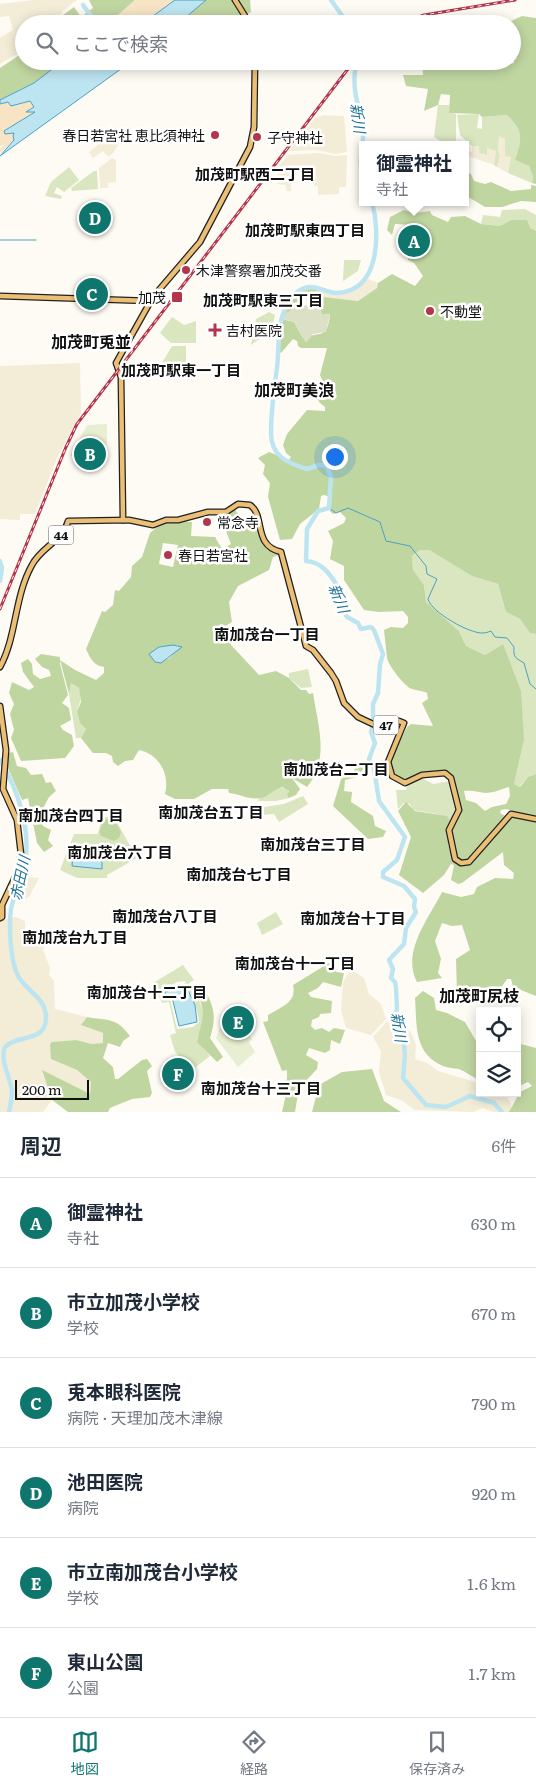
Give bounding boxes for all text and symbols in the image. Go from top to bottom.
search box [15,15,521,70]
icon: search [33,29,61,57]
text: ここで検索 [73,29,168,57]
water label: 新川 [346,102,373,136]
place label: 春日若宮社 恵比須神社 [62,125,205,145]
place label: 子守神社 [267,127,323,147]
marker: 春日若宮社 恵比須神社 [209,129,221,141]
marker: 子守神社 [251,131,263,143]
popup [359,141,469,206]
text: 御霊神社 [376,148,452,176]
district label: 加茂町駅西二丁目 [195,162,315,185]
text: 寺社 [376,176,408,200]
pin: D [79,199,111,237]
district label: 加茂町駅東四丁目 [245,218,365,241]
pin: A [398,222,430,260]
place label: 木津警察署加茂交番 [196,260,322,280]
marker: 木津警察署加茂交番 [180,264,192,276]
pin: C [76,275,108,313]
place label: 加茂 [138,287,166,307]
district label: 加茂町駅東三丁目 [203,288,323,311]
marker: 加茂 [170,290,184,304]
place label: 不動堂 [440,301,482,321]
marker: 不動堂 [424,305,436,317]
place label: 吉村医院 [226,320,282,340]
marker: 吉村医院 [208,323,222,337]
district label: 加茂町兎並 [51,329,131,353]
district label: 加茂町駅東一丁目 [121,358,241,381]
district label: 加茂町美浪 [254,377,335,401]
pin: B [74,435,106,473]
your location [322,444,348,470]
place label: 常念寺 [217,512,259,532]
marker: 常念寺 [201,516,213,528]
road number: 44 [48,526,74,544]
place label: 春日若宮社 [178,545,248,565]
marker: 春日若宮社 [162,549,174,561]
water label: 新川 [324,580,357,618]
district label: 南加茂台一丁目 [214,622,320,645]
road number: 47 [374,716,398,734]
district label: 南加茂台二丁目 [283,757,389,780]
district label: 南加茂台五丁目 [158,800,264,823]
district label: 南加茂台四丁目 [18,803,124,826]
district label: 南加茂台三丁目 [260,832,366,855]
district label: 南加茂台六丁目 [67,840,173,863]
water label: 赤田川 [3,852,35,902]
district label: 南加茂台七丁目 [186,862,292,885]
district label: 南加茂台八丁目 [112,904,218,927]
district label: 南加茂台十丁目 [300,906,406,929]
district label: 南加茂台九丁目 [22,925,128,948]
district label: 南加茂台十一丁目 [235,951,355,974]
district label: 南加茂台十二丁目 [87,980,207,1003]
district label: 加茂町尻枝 [439,983,519,1007]
pin: E [222,1003,254,1041]
map controls [476,1007,521,1097]
button: locate [476,1007,521,1052]
water label: 新川 [386,1010,414,1046]
button: layers [476,1052,521,1097]
pin: F [162,1055,194,1093]
district label: 南加茂台十三丁目 [201,1076,321,1099]
scale bar [15,1077,89,1100]
text: 200 m [22,1079,62,1099]
text: 周辺 [20,1129,62,1160]
text: 6件 [491,1133,516,1157]
text: 御霊神社 [67,1197,143,1225]
text: A [30,1211,42,1235]
text: 630 m [471,1211,516,1235]
text: 寺社 [67,1225,99,1249]
text: 市立加茂小学校 [67,1287,200,1315]
text: B [30,1301,42,1325]
text: 670 m [471,1301,516,1325]
text: 学校 [67,1315,99,1339]
text: 兎本眼科医院 [67,1377,181,1405]
text: C [30,1391,42,1415]
text: 790 m [472,1391,516,1415]
text: 病院 · 天理加茂木津線 [67,1405,223,1429]
text: 池田医院 [67,1467,143,1495]
text: D [30,1481,42,1505]
text: 920 m [472,1481,516,1505]
text: 病院 [67,1495,99,1519]
text: 市立南加茂台小学校 [67,1557,238,1585]
text: E [31,1571,41,1595]
text: 1.6 km [467,1571,516,1595]
text: 学校 [67,1585,99,1609]
text: 東山公園 [67,1647,143,1675]
text: F [31,1661,41,1685]
text: 1.7 km [469,1661,516,1685]
text: 公園 [67,1675,99,1699]
tab: 地図 [71,1728,99,1778]
tab: 経路 [240,1728,268,1778]
tab: 保存済み [409,1728,465,1778]

